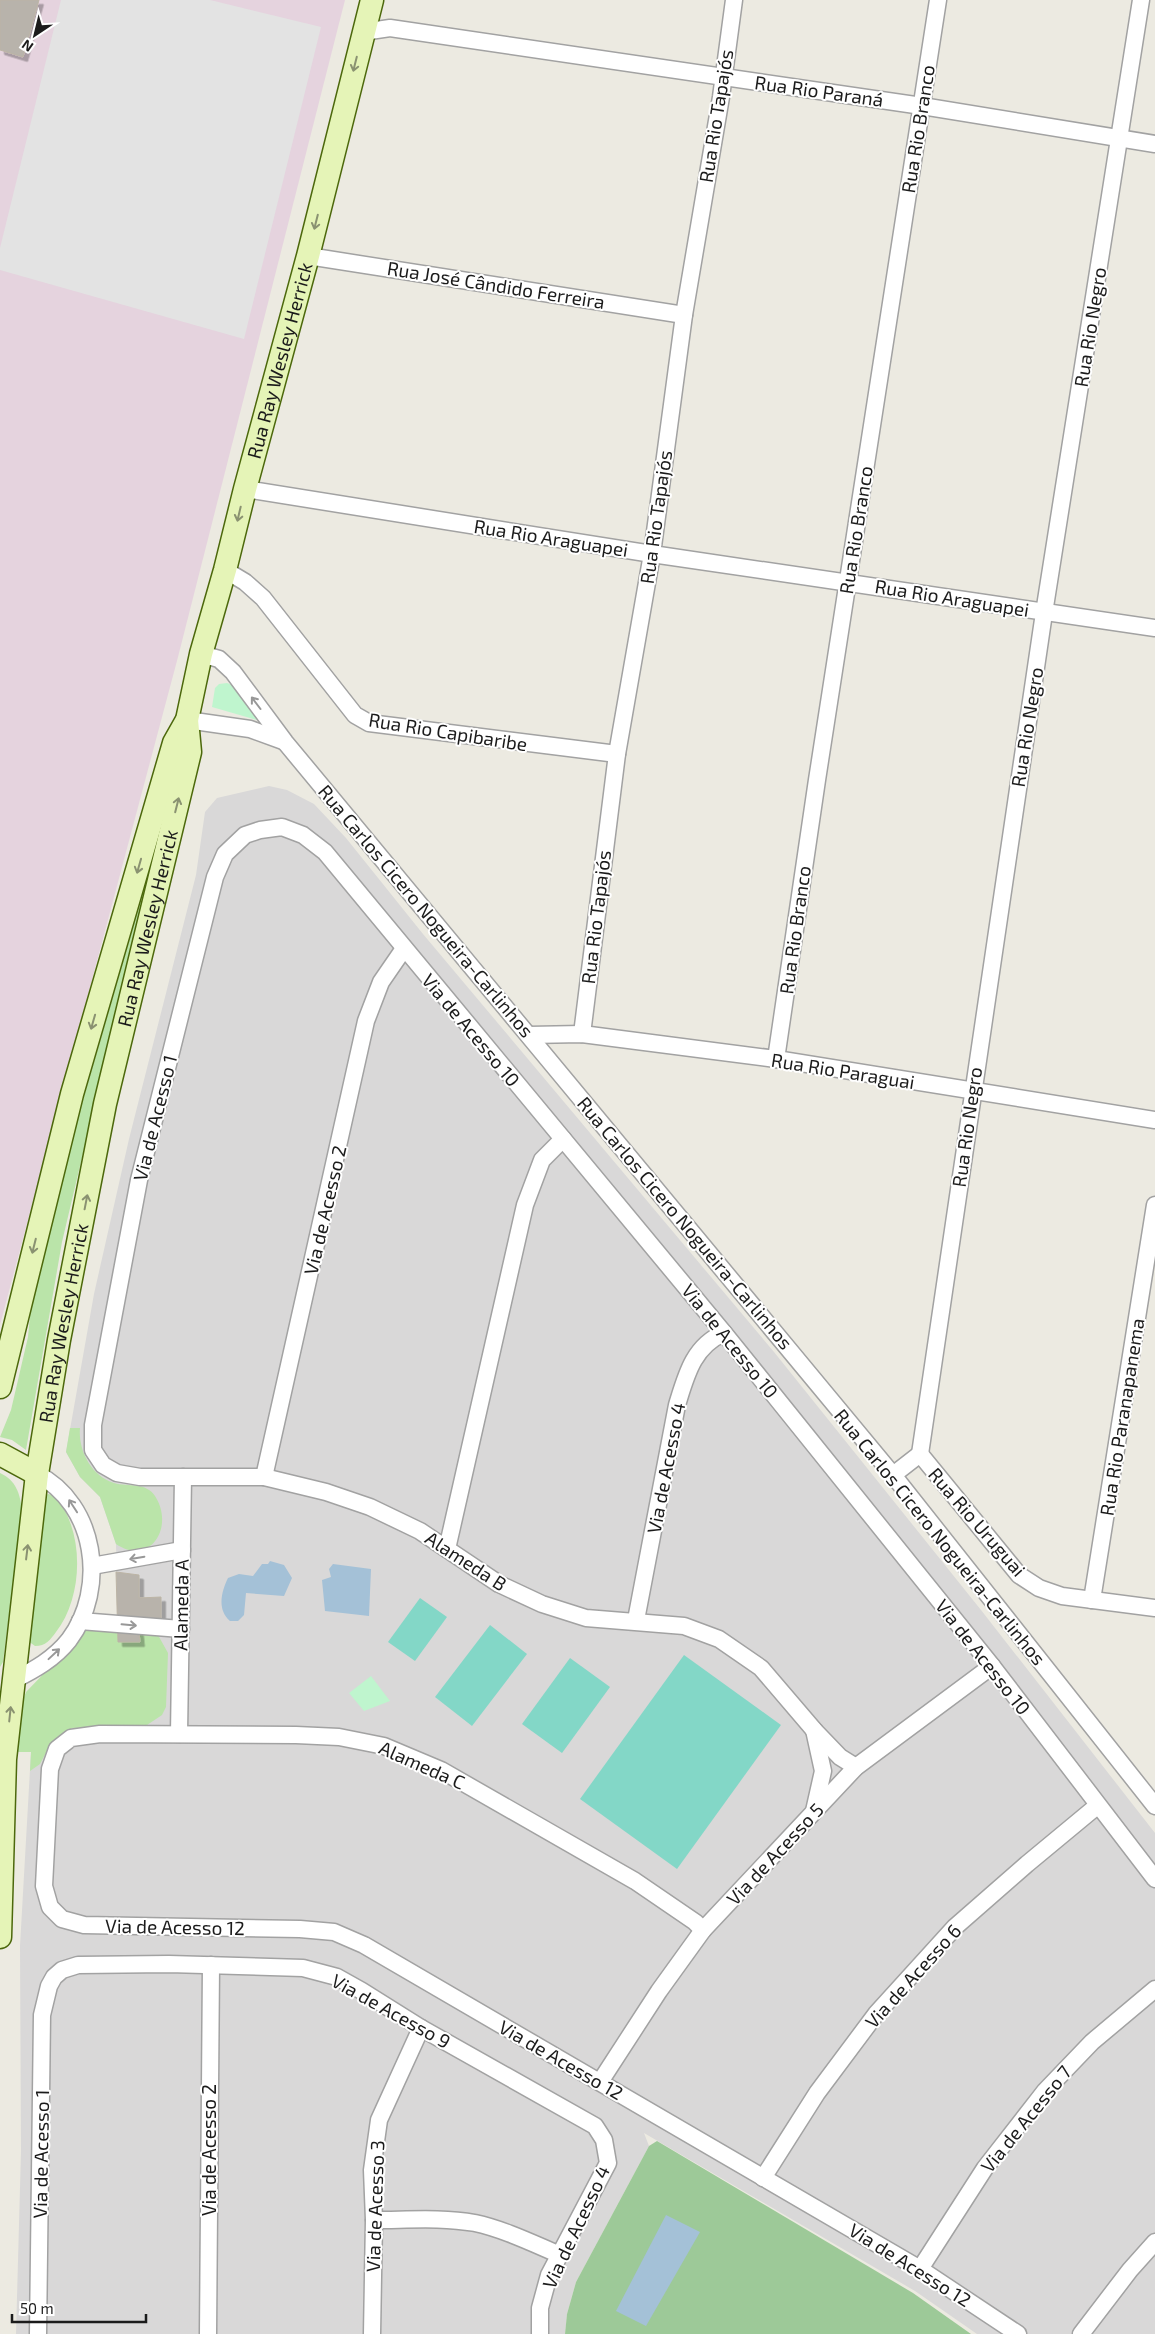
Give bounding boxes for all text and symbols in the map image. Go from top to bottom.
north arrow [10,10,60,60]
text: N [18,36,36,56]
street label: Rua Rio Tapajós [694,48,737,184]
one-way arrow [350,56,359,72]
street label: Rua Rio Branco [896,63,939,195]
street label: Rua Rio Paraná [753,70,885,111]
one-way arrow [311,213,320,229]
street label: Rua José Cândido Ferreira [386,256,607,313]
street label: Rua Ray Wesley Herrick [242,259,317,461]
street label: Rua Rio Negro [1069,265,1110,389]
street label: Rua Rio Tapajós [635,449,676,585]
street label: Rua Rio Branco [834,464,877,596]
one-way arrow [234,506,243,522]
street label: Rua Rio Araguapei [472,514,630,561]
street label: Rua Rio Araguapei [873,574,1031,621]
street label: Rua Rio Negro [1006,665,1047,789]
one-way arrow [251,696,261,710]
street label: Rua Rio Capibaribe [367,708,529,755]
street label: Rua Carlos Cicero Nogueira-Carlinhos [314,780,539,1042]
one-way arrow [173,798,182,814]
street label: Rua Ray Wesley Herrick [112,827,182,1029]
street label: Rua Rio Tapajós [576,849,615,985]
one-way arrow [133,857,143,873]
street label: Rua Rio Branco [774,864,815,996]
street label: Via de Acesso 10 [417,969,525,1091]
one-way arrow [88,1013,98,1029]
street label: Rua Rio Paraguai [770,1048,916,1093]
street label: Via de Acesso 1 [128,1053,181,1183]
street label: Rua Rio Negro [947,1065,986,1188]
street label: Rua Carlos Cicero Nogueira-Carlinhos [573,1092,798,1354]
street label: Via de Acesso 2 [298,1143,351,1277]
one-way arrow [81,1195,91,1211]
street label: Rua Ray Wesley Herrick [34,1221,93,1424]
one-way arrow [28,1238,38,1254]
street label: Via de Acesso 10 [677,1279,783,1402]
street label: Rua Rio Paranapanema [1095,1317,1148,1517]
street label: Via de Acesso 4 [642,1400,689,1535]
street label: Rua Carlos Cicero Nogueira-Carlinhos [830,1404,1051,1669]
street label: Rua Rio Uruguai [924,1463,1031,1581]
one-way arrow [67,1500,77,1514]
street label: Alameda B [421,1526,511,1595]
one-way arrow [22,1545,32,1561]
one-way arrow [129,1553,145,1563]
street label: Alameda A [168,1559,193,1651]
street label: Via de Acesso 10 [931,1594,1036,1719]
one-way arrow [121,1620,137,1630]
one-way arrow [48,1648,61,1660]
one-way arrow [5,1706,15,1722]
street label: Alameda C [376,1736,469,1794]
street label: Via de Acesso 5 [721,1798,828,1910]
street label: Via de Acesso 12 [105,1914,245,1939]
street label: Via de Acesso 6 [860,1919,965,2032]
street label: Via de Acesso 9 [328,1968,455,2053]
street label: Via de Acesso 12 [495,2015,627,2104]
street label: Via de Acesso 7 [975,2060,1076,2177]
street label: Via de Acesso 2 [197,2084,220,2216]
street label: Via de Acesso 1 [28,2089,53,2219]
street label: Via de Acesso 3 [361,2140,388,2272]
street label: Via de Acesso 4 [537,2162,614,2292]
street label: Via de Acesso 12 [845,2218,976,2311]
scale bar [12,2292,146,2324]
text: 50 m [20,2299,54,2317]

